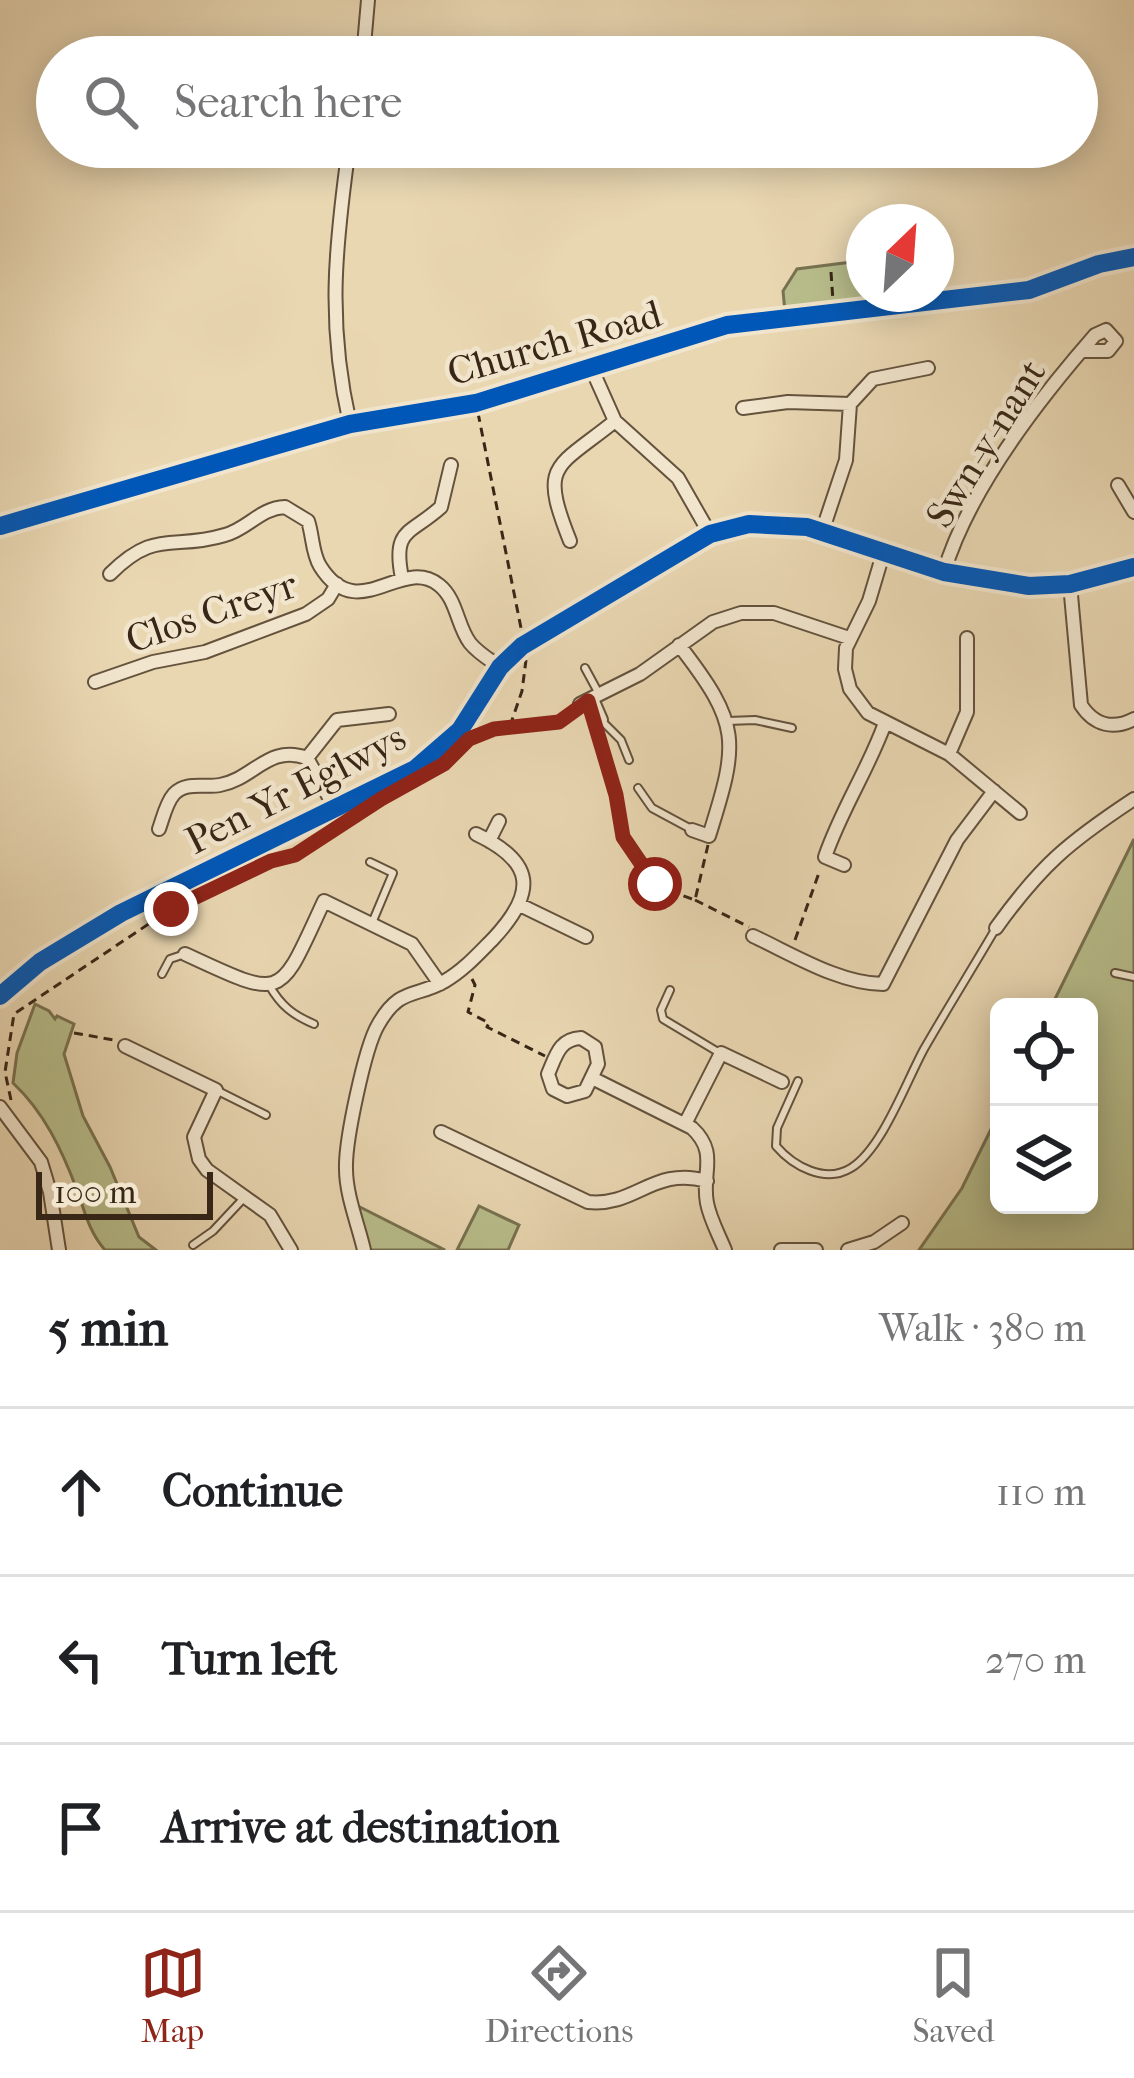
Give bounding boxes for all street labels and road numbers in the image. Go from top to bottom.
street label: Church Road [442,290,667,395]
street label: Swn-y-nant [916,351,1055,536]
street label: Clos Creyr [120,561,303,663]
street label: Pen Yr Eglwys [178,714,413,864]

